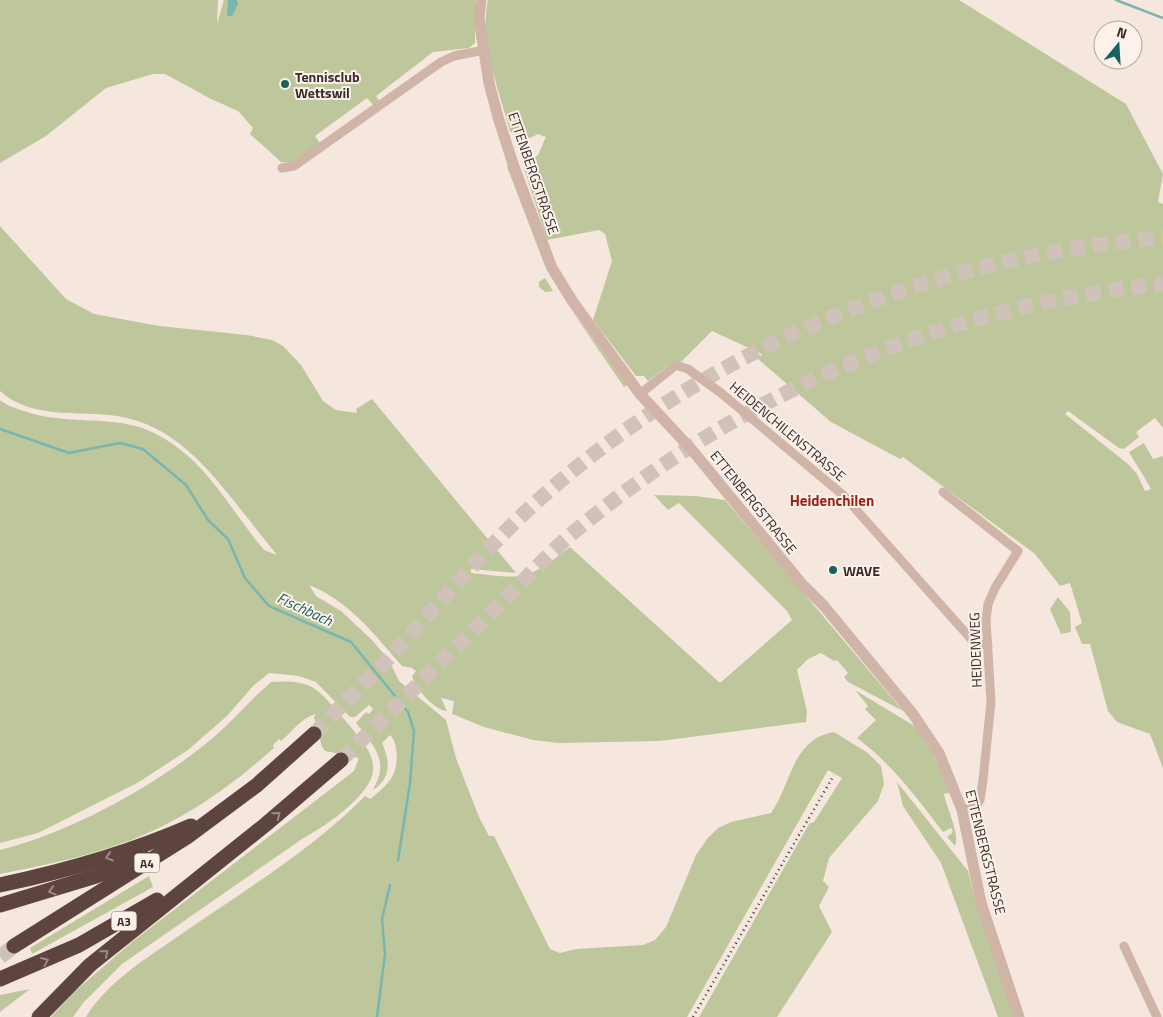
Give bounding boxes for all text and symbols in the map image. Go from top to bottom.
north arrow [1093,20,1143,70]
text: N [1114,21,1130,44]
place label: Tennisclub Wettswil [295,66,360,103]
marker: Tennisclub Wettswil [279,78,291,90]
street label: ETTENBERGSTRASSE [503,109,565,237]
street label: HEIDENCHILENSTRASSE [725,376,851,486]
street label: ETTENBERGSTRASSE [706,446,803,559]
district label: Heidenchilen [790,489,874,512]
place label: WAVE [843,560,880,581]
marker: WAVE [827,564,839,576]
water label: Fischbach [273,586,337,632]
street label: HEIDENWEG [963,612,987,688]
street label: ETTENBERGSTRASSE [960,787,1012,917]
one-way arrow [271,812,280,821]
one-way arrow [106,852,114,862]
road number: A4 [134,854,160,872]
one-way arrow [48,885,56,895]
road number: A3 [112,911,136,930]
one-way arrow [99,951,108,959]
one-way arrow [41,957,49,967]

